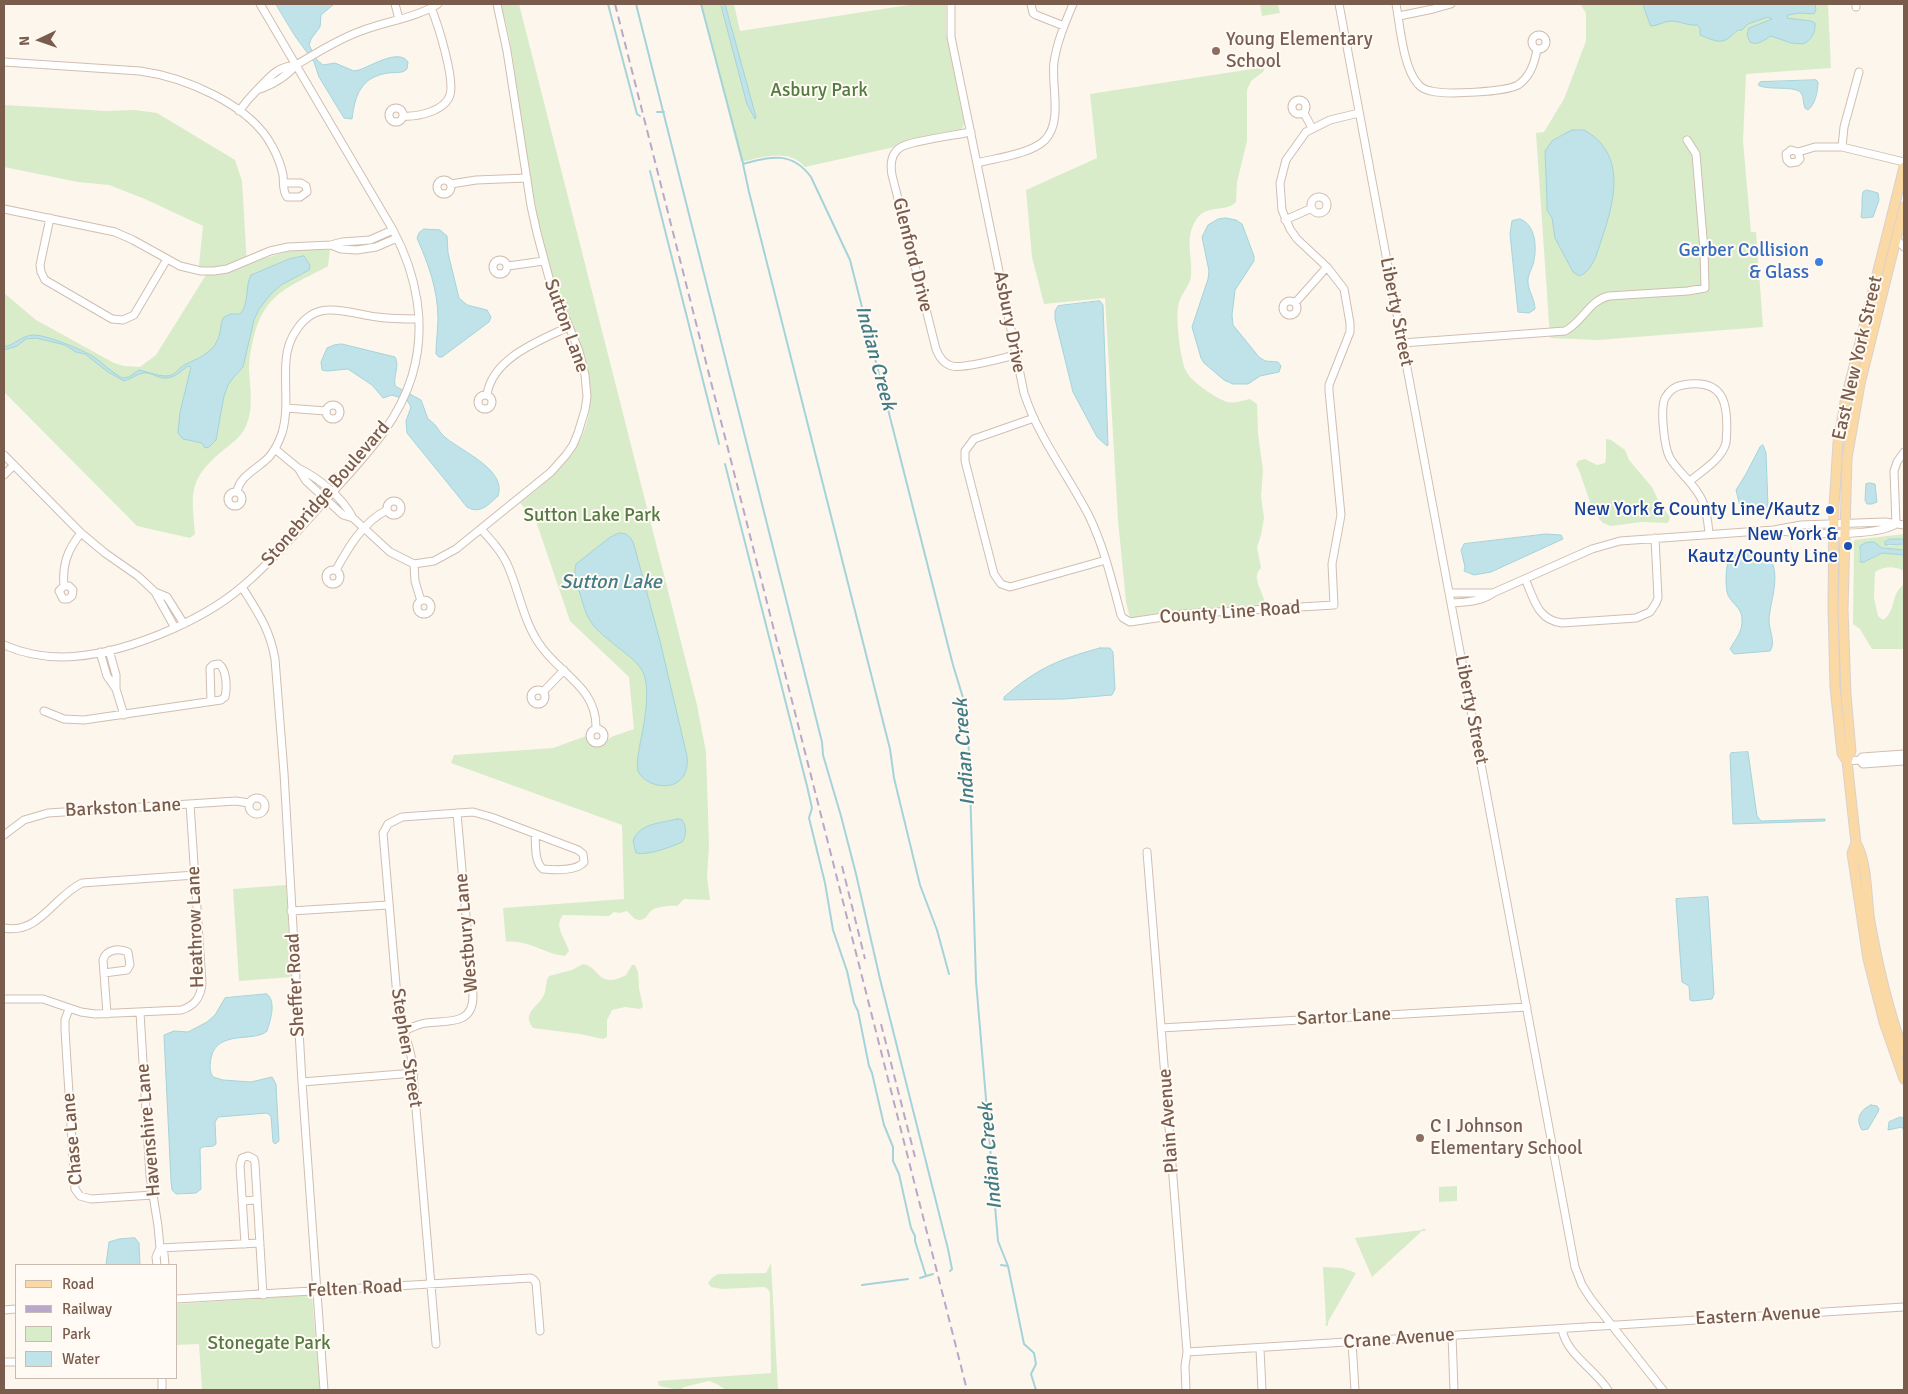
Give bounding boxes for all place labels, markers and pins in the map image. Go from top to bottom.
place label: Young Elementary School [1226,29,1373,73]
marker: Young Elementary School [1210,45,1222,57]
place label: Gerber Collision & Glass [1679,240,1809,284]
marker: Gerber Collision & Glass [1813,256,1825,268]
place label: New York & County Line/Kautz [1574,499,1820,521]
marker: New York & County Line/Kautz [1824,504,1836,516]
place label: New York & Kautz/County Line [1687,524,1838,568]
marker: New York & Kautz/County Line [1842,540,1854,552]
place label: C I Johnson Elementary School [1430,1116,1583,1160]
marker: C I Johnson Elementary School [1414,1132,1426,1144]

